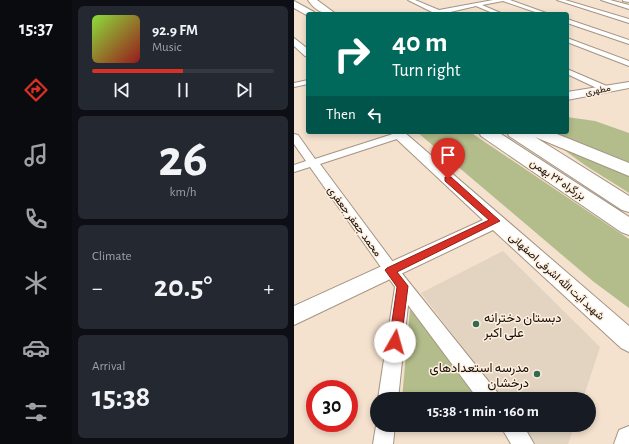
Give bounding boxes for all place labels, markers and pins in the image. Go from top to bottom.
pin [431,138,465,179]
place label: دبستان دخترانه علی اکبر [483,312,562,341]
marker: دبستان دخترانه علی اکبر [471,319,481,329]
place label: مدرسه استعدادهای درخشان [429,362,529,391]
marker: مدرسه استعدادهای درخشان [532,369,542,379]

